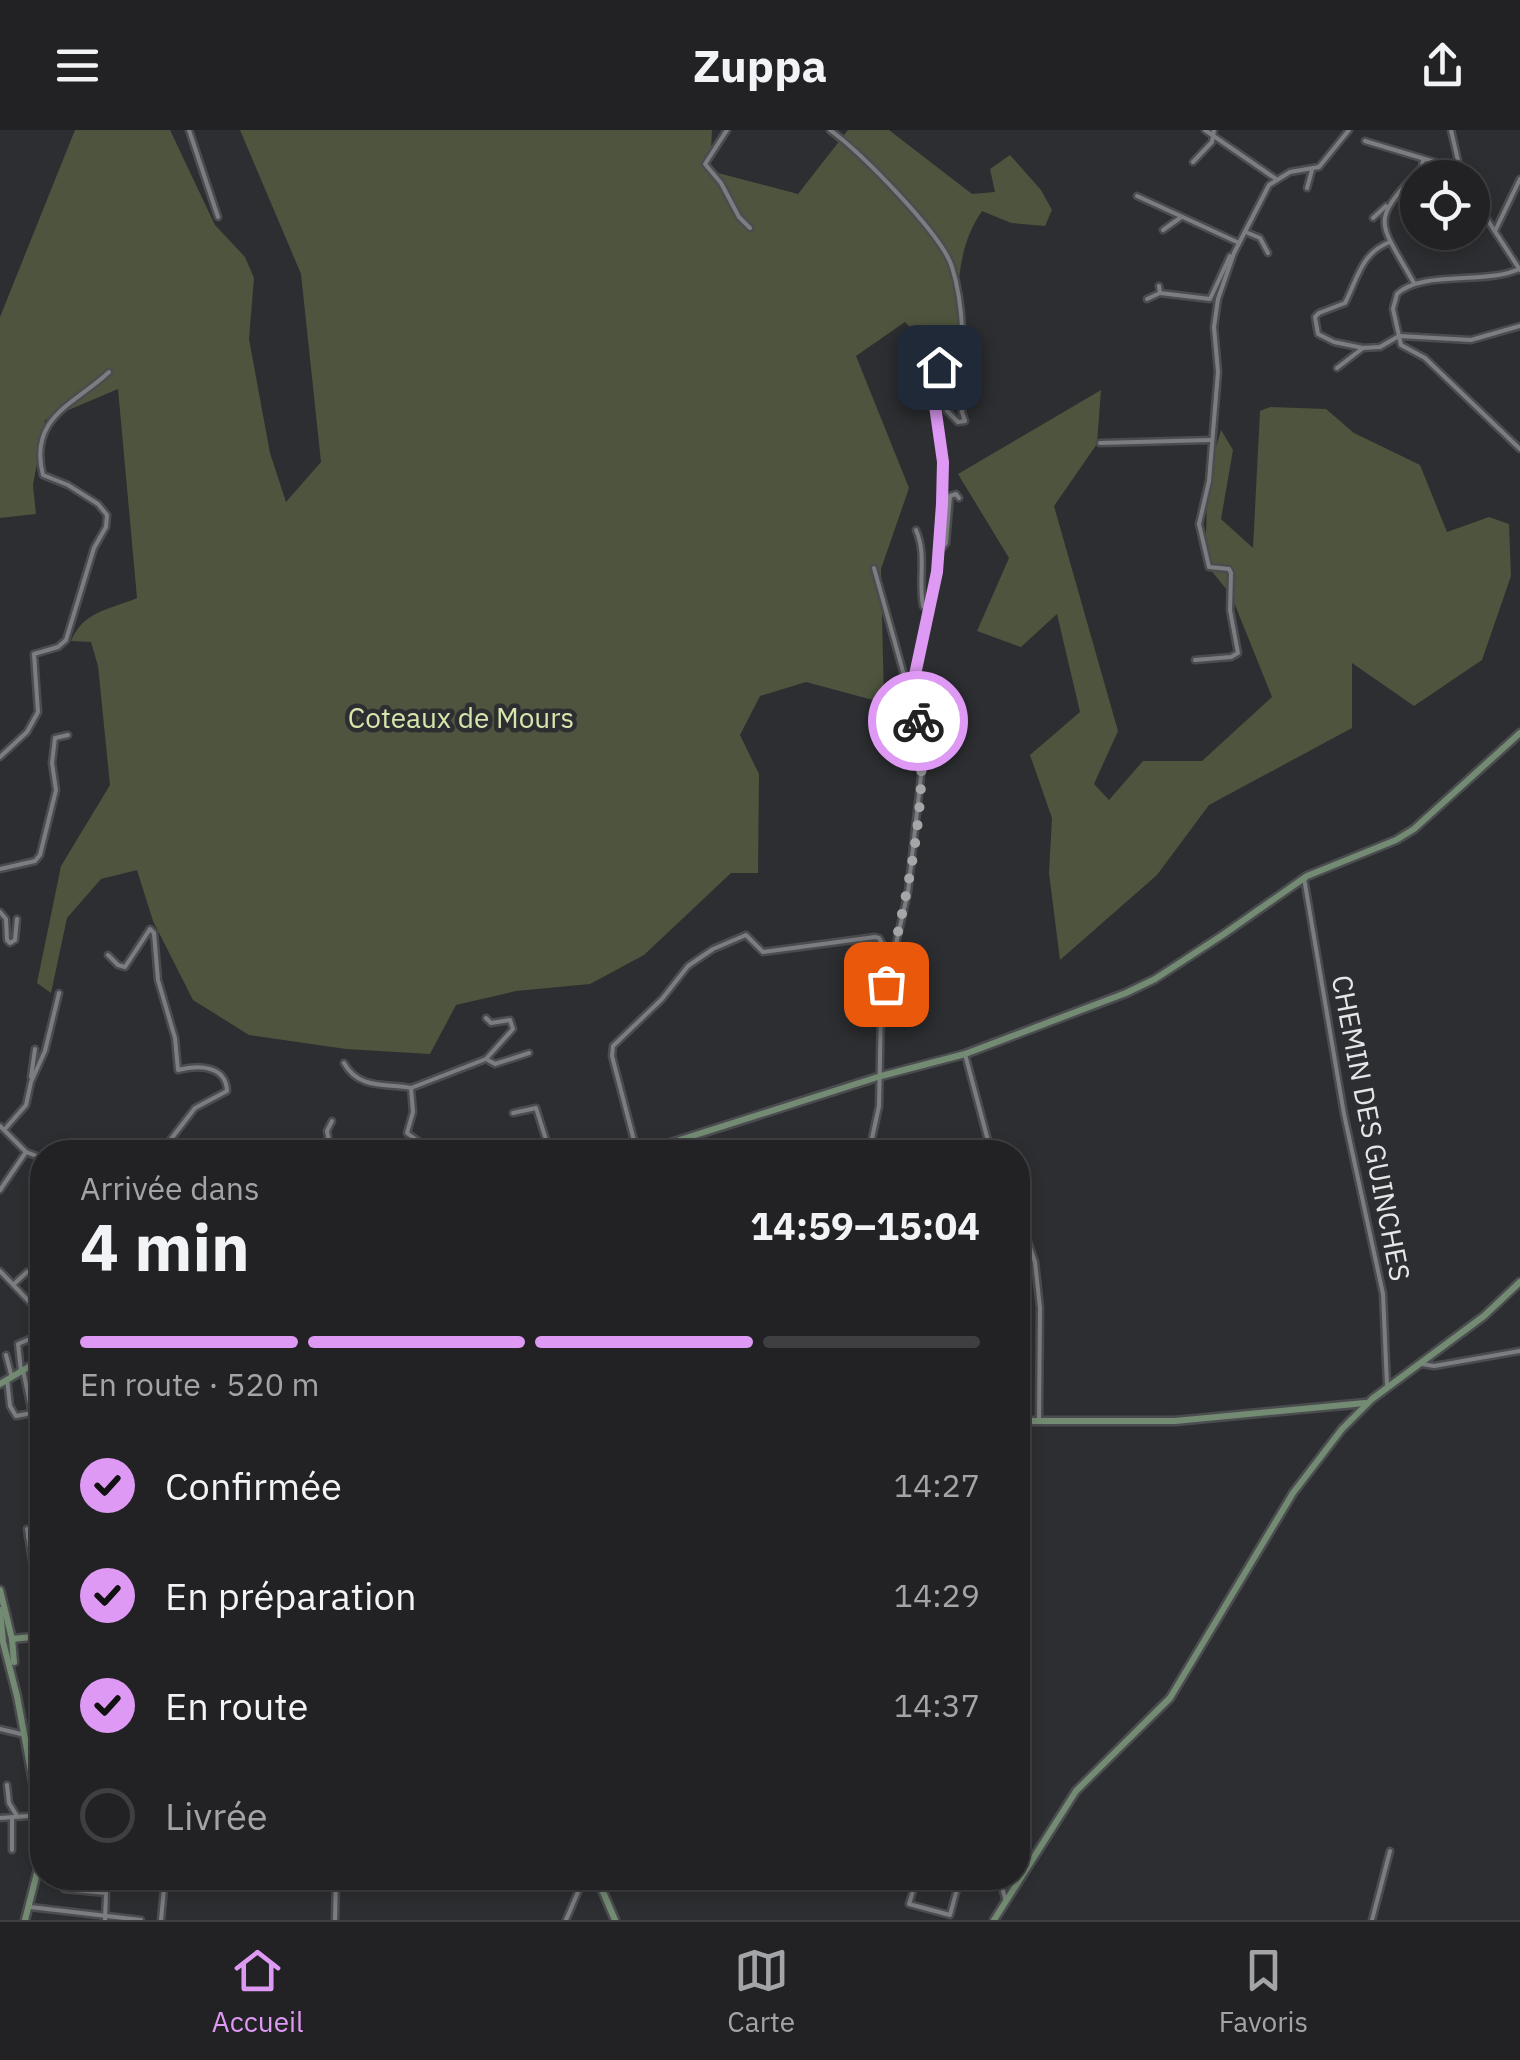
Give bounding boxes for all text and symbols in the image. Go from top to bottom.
text: Zuppa [693,36,827,94]
icon: menu [50,38,105,93]
icon: share [1415,38,1470,93]
map controls [1400,160,1490,250]
button: locate [1400,160,1490,250]
pin [897,325,982,410]
icon: home [912,340,967,395]
courier [868,671,968,771]
icon: bike [891,694,946,749]
park label: Coteaux de Mours [348,699,574,736]
pin [844,942,929,1027]
icon: bag [859,957,914,1012]
street label: CHEMIN DES GUINCHES [1324,972,1419,1284]
text: Arrivée dans [80,1167,260,1209]
text: 14:59–15:04 [750,1201,980,1250]
text: 4 min [80,1204,250,1289]
text: En route · 520 m [80,1363,319,1405]
icon: check [80,1458,135,1513]
text: Confirmée [165,1461,342,1510]
text: 14:27 [894,1464,980,1506]
icon: check [80,1568,135,1623]
text: En préparation [165,1571,417,1620]
text: 14:29 [894,1574,980,1616]
icon: check [80,1678,135,1733]
text: En route [165,1681,308,1730]
text: 14:37 [894,1684,980,1726]
text: Livrée [165,1791,268,1840]
tab: Accueil [212,1943,304,2040]
tab: Carte [727,1943,795,2040]
tab: Favoris [1219,1943,1308,2040]

